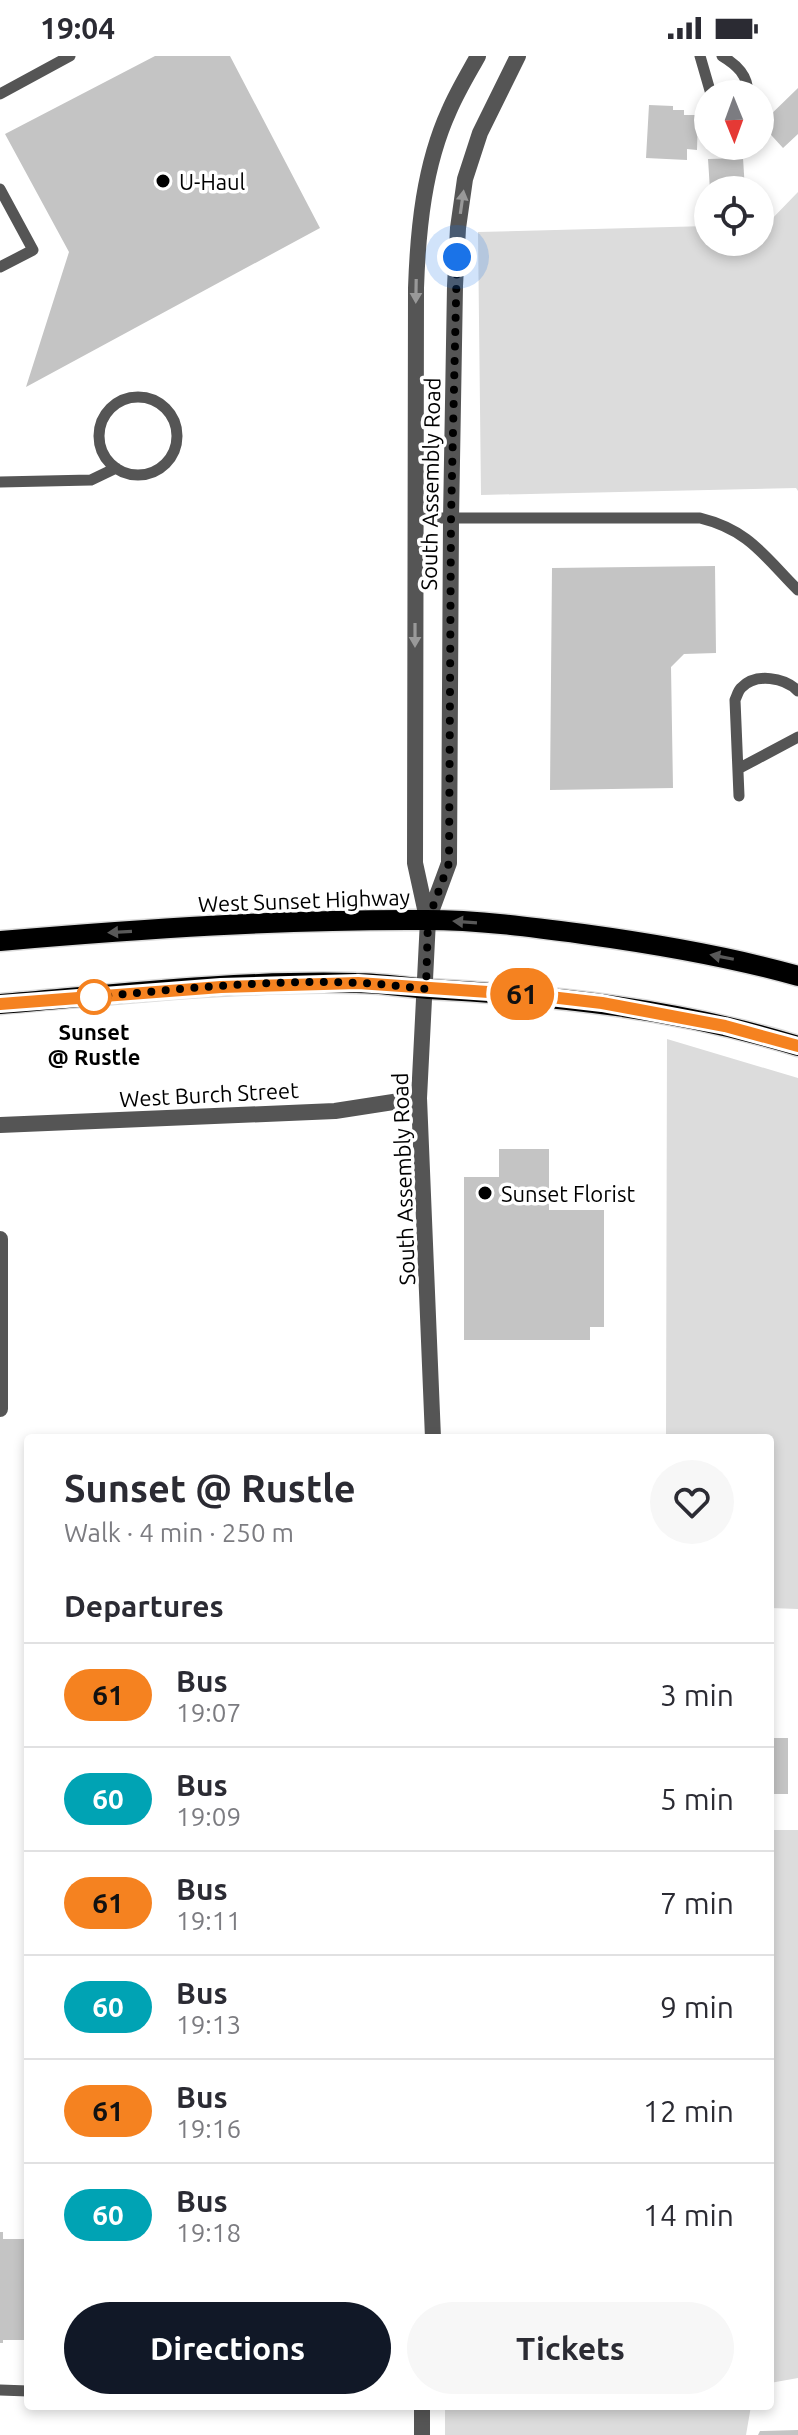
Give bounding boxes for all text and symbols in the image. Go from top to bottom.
text: 19:04 [40,11,115,45]
north arrow [694,80,774,160]
map controls [694,80,774,256]
place label: U-Haul [179,169,246,194]
marker: U-Haul [154,172,172,190]
button: locate [694,176,774,256]
one-way arrow [456,189,469,214]
your location [437,237,477,277]
one-way arrow [410,279,422,304]
street label: South Assembly Road [416,377,444,591]
one-way arrow [409,623,421,648]
street label: West Sunset Highway [198,884,411,916]
one-way arrow [452,915,477,928]
one-way arrow [107,925,132,938]
one-way arrow [710,950,735,963]
line badge: 61 [486,968,558,1020]
text: 61 [506,978,538,1009]
marker: Sunset @ Rustle [77,980,111,1014]
place label: Sunset @ Rustle [48,1019,140,1069]
street label: South Assembly Road [387,1072,419,1286]
street label: West Burch Street [119,1077,300,1111]
place label: Sunset Florist [501,1181,635,1206]
marker: Sunset Florist [476,1184,494,1202]
button: heart [650,1460,734,1544]
text: Sunset @ Rustle [64,1467,356,1509]
text: Walk · 4 min · 250 m [64,1518,294,1547]
text: Departures [64,1589,224,1623]
text: Bus [176,1664,228,1698]
text: 3 min [660,1678,734,1712]
text: 61 [92,1679,124,1710]
text: 19:07 [176,1698,241,1727]
text: Bus [176,1768,228,1802]
text: 5 min [660,1782,734,1816]
text: 60 [92,1783,124,1814]
text: 19:09 [176,1802,241,1831]
text: Bus [176,1872,228,1906]
text: 7 min [660,1886,734,1920]
text: 61 [92,1887,124,1918]
text: 19:11 [176,1906,241,1935]
text: Bus [176,1976,228,2010]
text: 9 min [660,1990,734,2024]
text: 60 [92,1991,124,2022]
text: 19:13 [176,2010,241,2039]
text: Bus [176,2080,228,2114]
text: 12 min [643,2094,734,2128]
text: 61 [92,2095,124,2126]
text: 19:16 [176,2114,241,2143]
text: Bus [176,2184,228,2218]
text: 14 min [643,2198,734,2232]
text: 60 [92,2199,124,2230]
text: 19:18 [176,2218,241,2247]
button: Directions [64,2302,391,2394]
button: Tickets [407,2302,734,2394]

